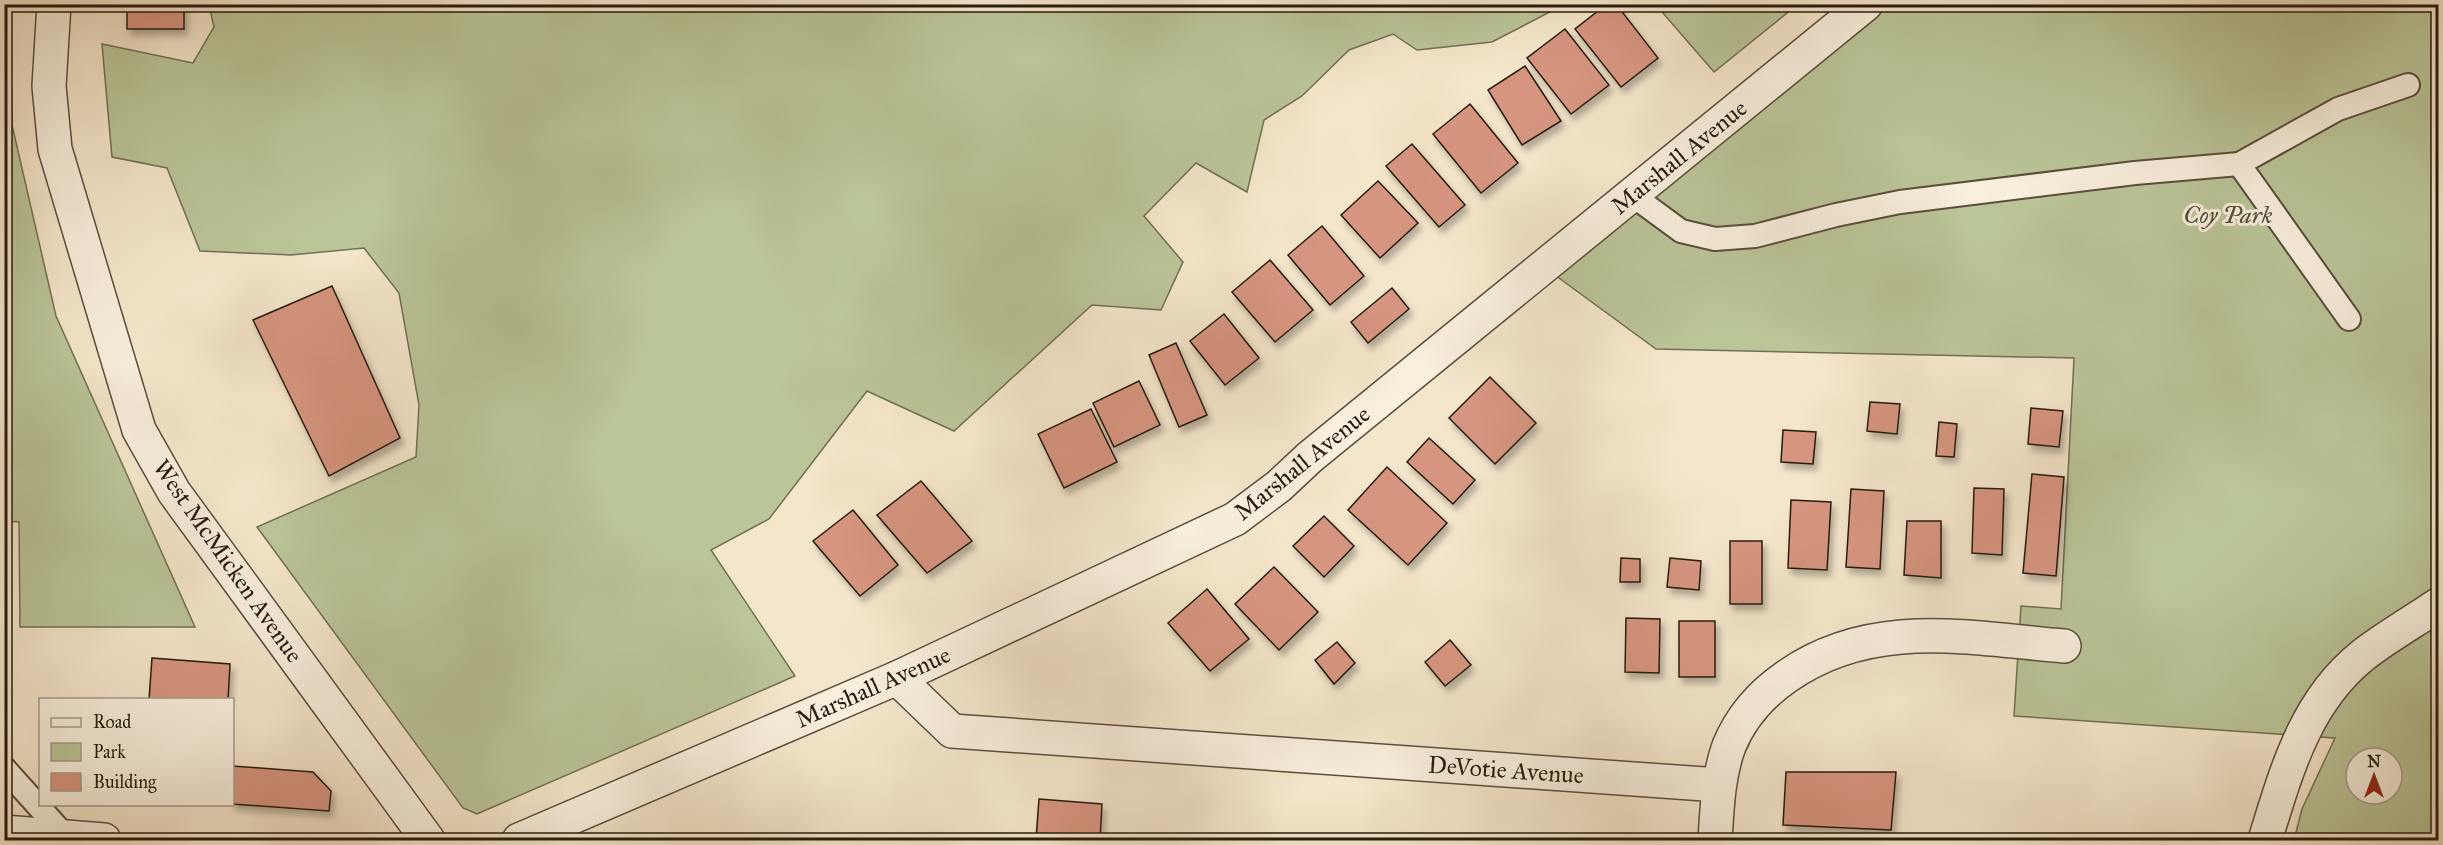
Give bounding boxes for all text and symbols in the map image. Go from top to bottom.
street label: Marshall Avenue [1605,93,1753,221]
park label: Coy Park [2184,200,2273,230]
street label: Marshall Avenue [1228,399,1376,527]
street label: West McMicken Avenue [146,454,310,668]
street label: Marshall Avenue [791,639,955,735]
legend [39,698,234,806]
text: Road [93,711,131,733]
text: Park [93,741,126,763]
north arrow [2344,746,2404,806]
street label: DeVotie Avenue [1427,750,1585,790]
text: N [2367,752,2381,771]
text: Building [93,771,157,794]

